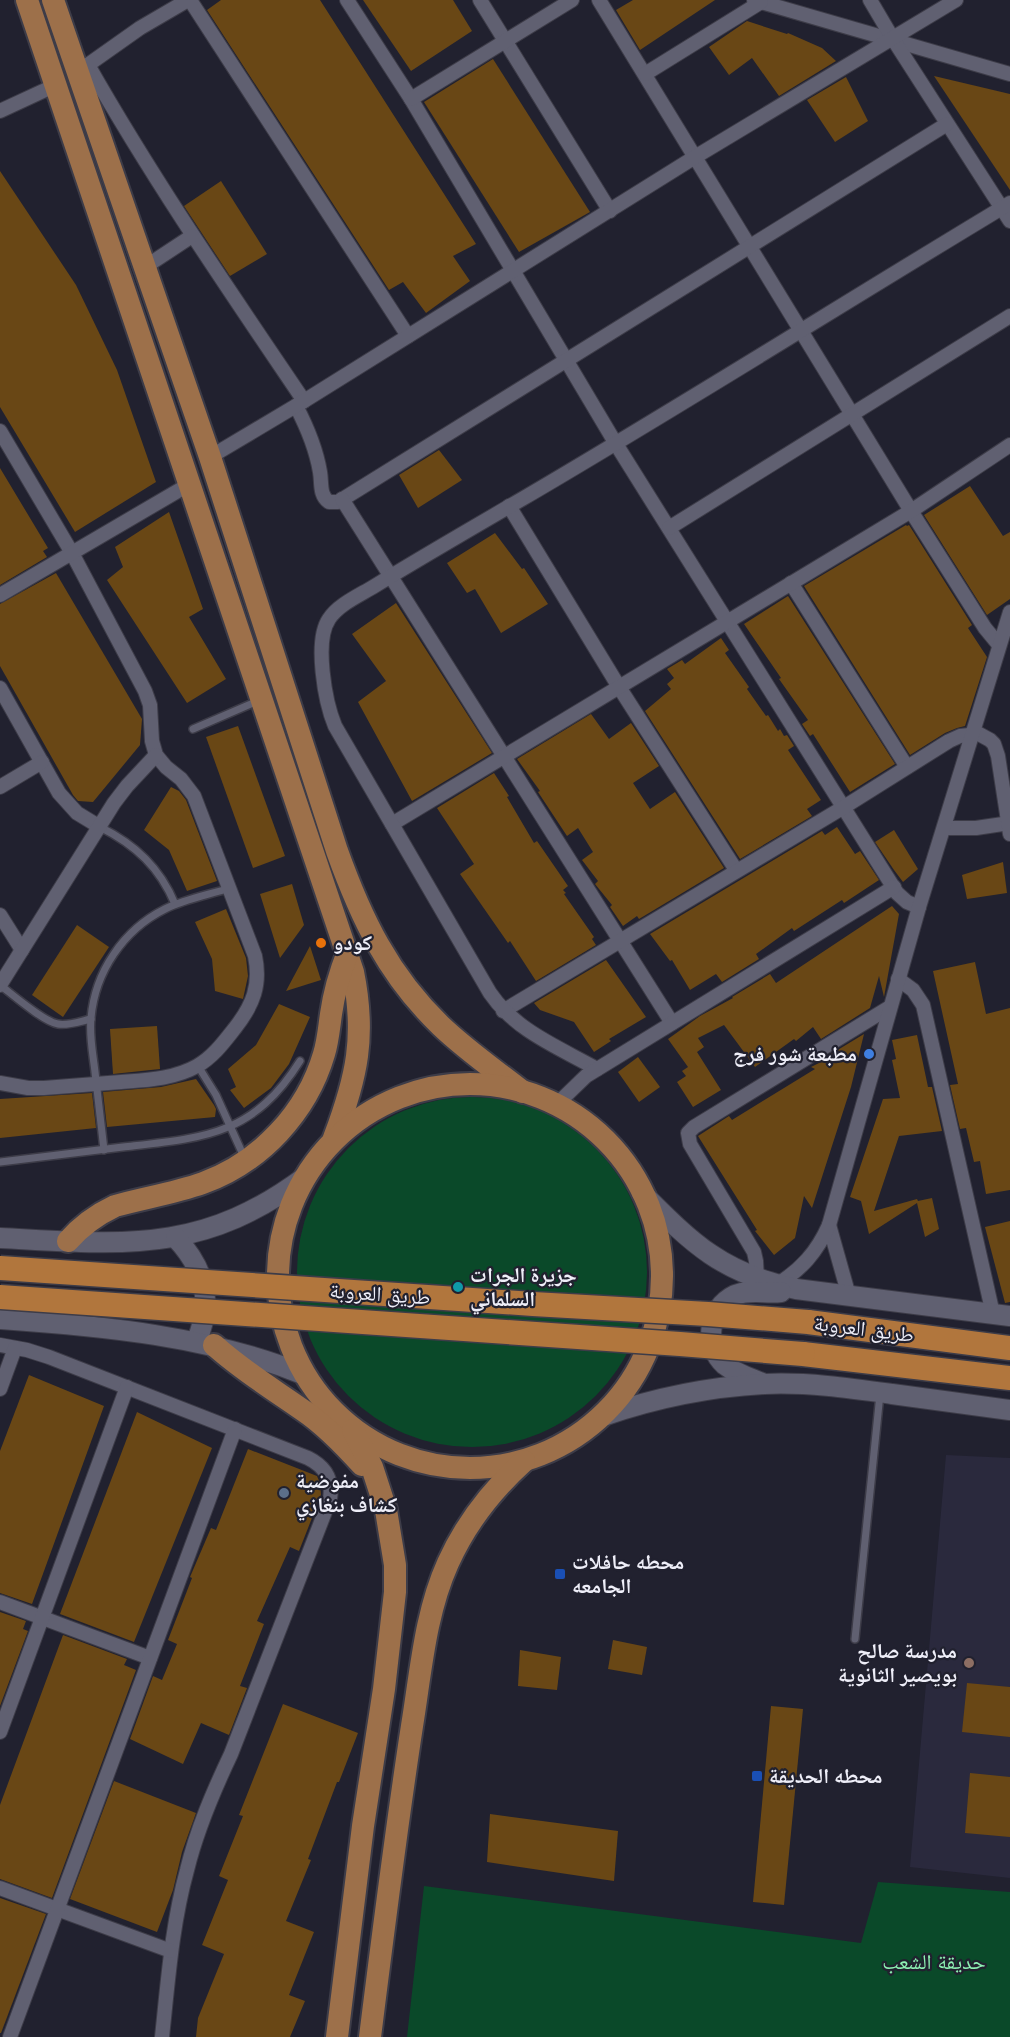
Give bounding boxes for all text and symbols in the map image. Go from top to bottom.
place label: كودو [333,930,372,955]
marker: كودو [314,936,328,950]
place label: مطبعة شور فرج [733,1041,857,1067]
marker: مطبعة شور فرج [862,1047,876,1061]
place label: جزيرة الجرات السلماني [470,1262,577,1315]
street label: طريق العروبة [329,1278,431,1310]
marker: جزيرة الجرات السلماني [451,1280,465,1294]
street label: طريق العروبة [812,1310,916,1348]
place label: مفوضية كشاف بنغازي [296,1468,397,1521]
marker: مفوضية كشاف بنغازي [277,1486,291,1500]
place label: محطه حافلات الجامعه [572,1549,684,1598]
marker: محطه حافلات الجامعه [553,1567,567,1581]
place label: مدرسة صالح بويصير الثانوية [838,1638,957,1687]
marker: مدرسة صالح بويصير الثانوية [962,1656,976,1670]
place label: محطه الحديقة [769,1763,882,1788]
marker: محطه الحديقة [750,1769,764,1783]
park label: حديقة الشعب [882,1949,986,1974]

